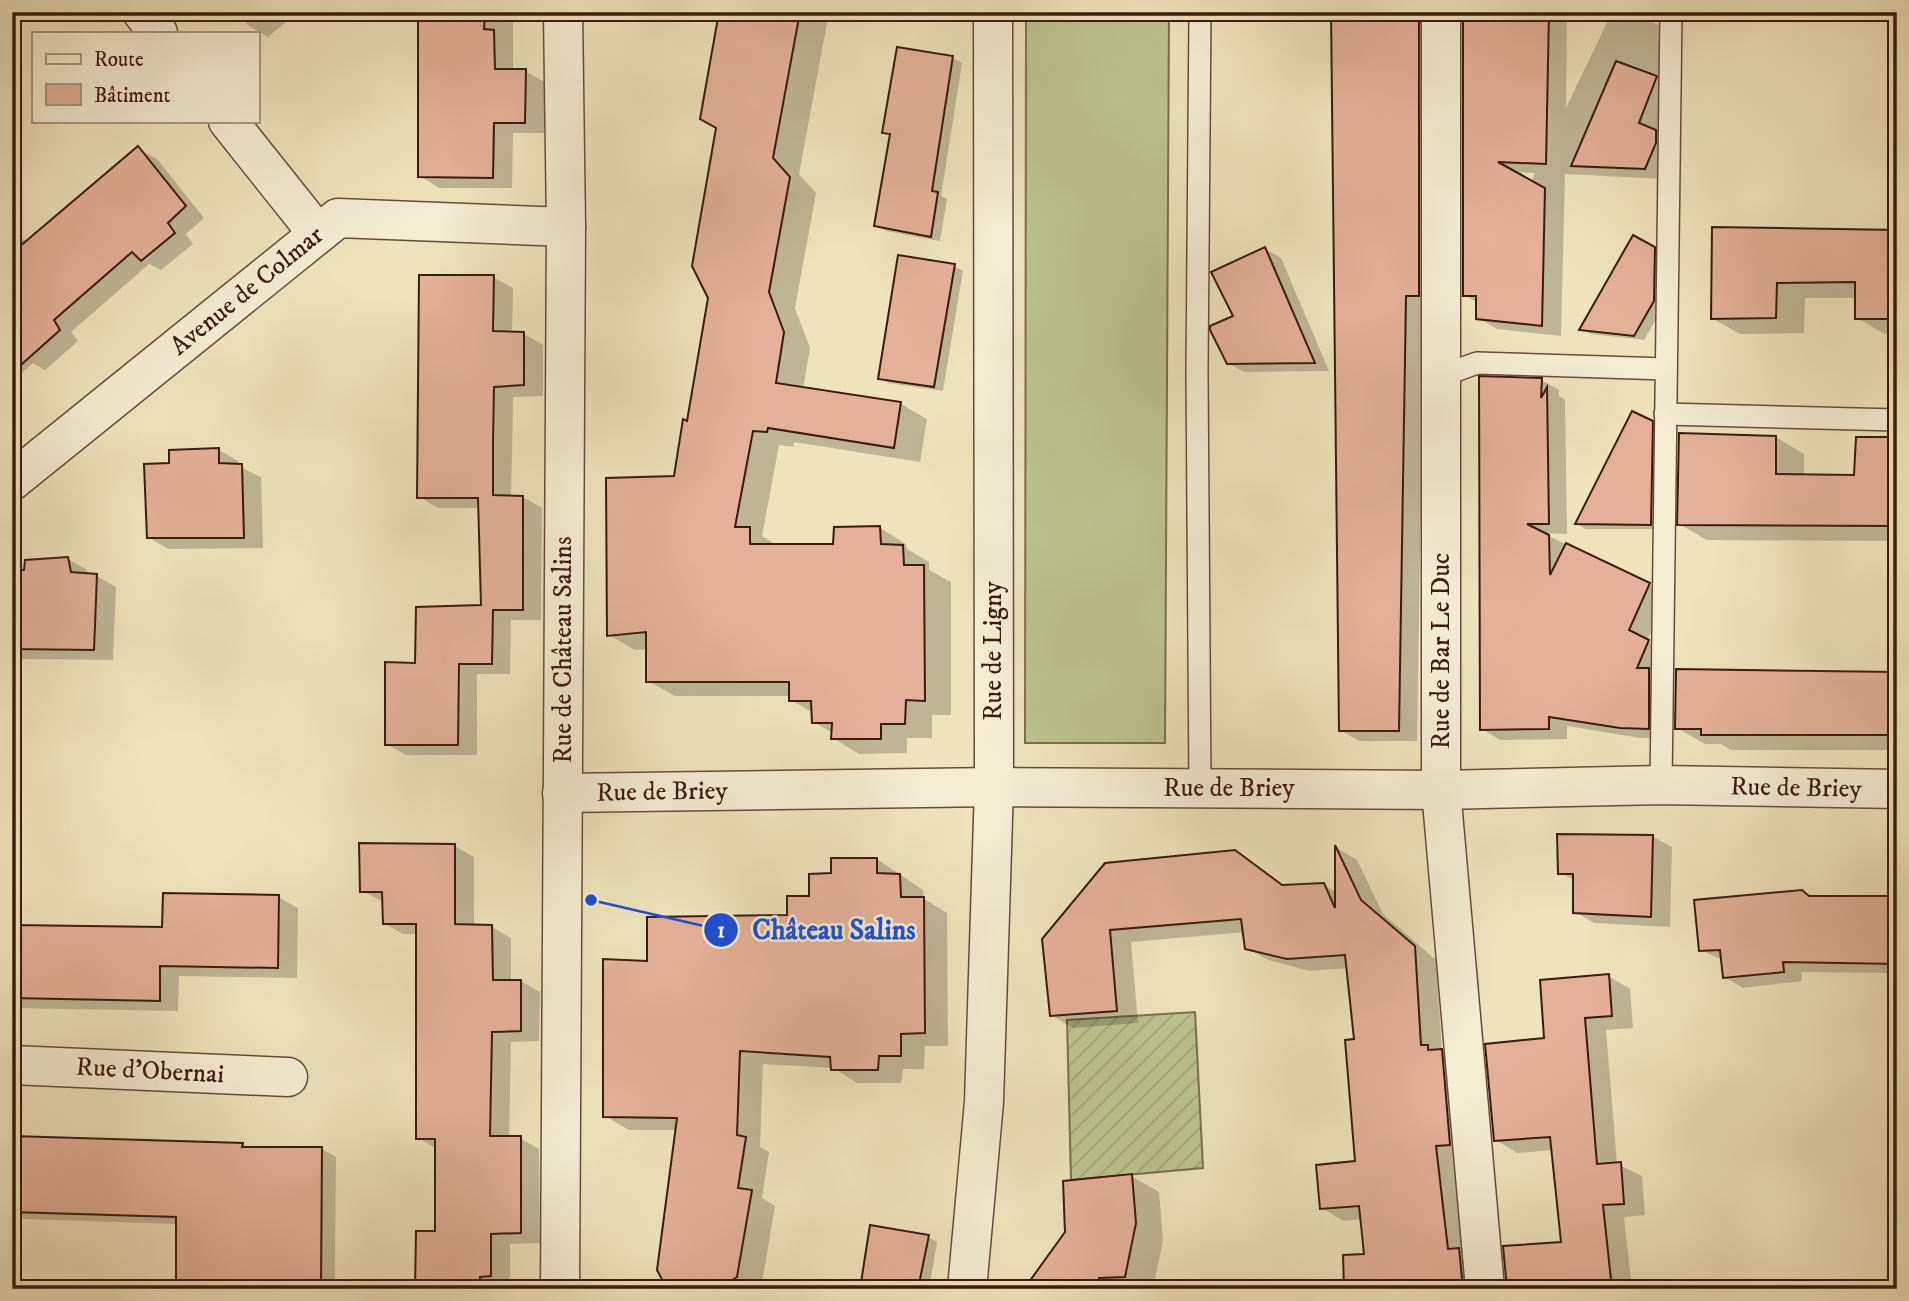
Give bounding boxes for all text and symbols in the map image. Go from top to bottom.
legend [32,32,259,122]
text: Route [94,47,144,73]
text: Bâtiment [94,83,171,109]
street label: Avenue de Colmar [164,219,331,363]
street label: Rue de Château Salins [547,536,580,764]
street label: Rue de Bar Le Duc [1425,553,1458,749]
street label: Rue de Ligny [977,581,1010,721]
street label: Rue de Briey [1730,770,1863,806]
street label: Rue de Briey [1163,772,1295,805]
street label: Rue de Briey [596,774,729,810]
callout: Château Salins [704,905,930,954]
text: Château Salins [752,913,916,948]
text: 1 [717,918,725,944]
street label: Rue d'Obernai [75,1051,225,1091]

